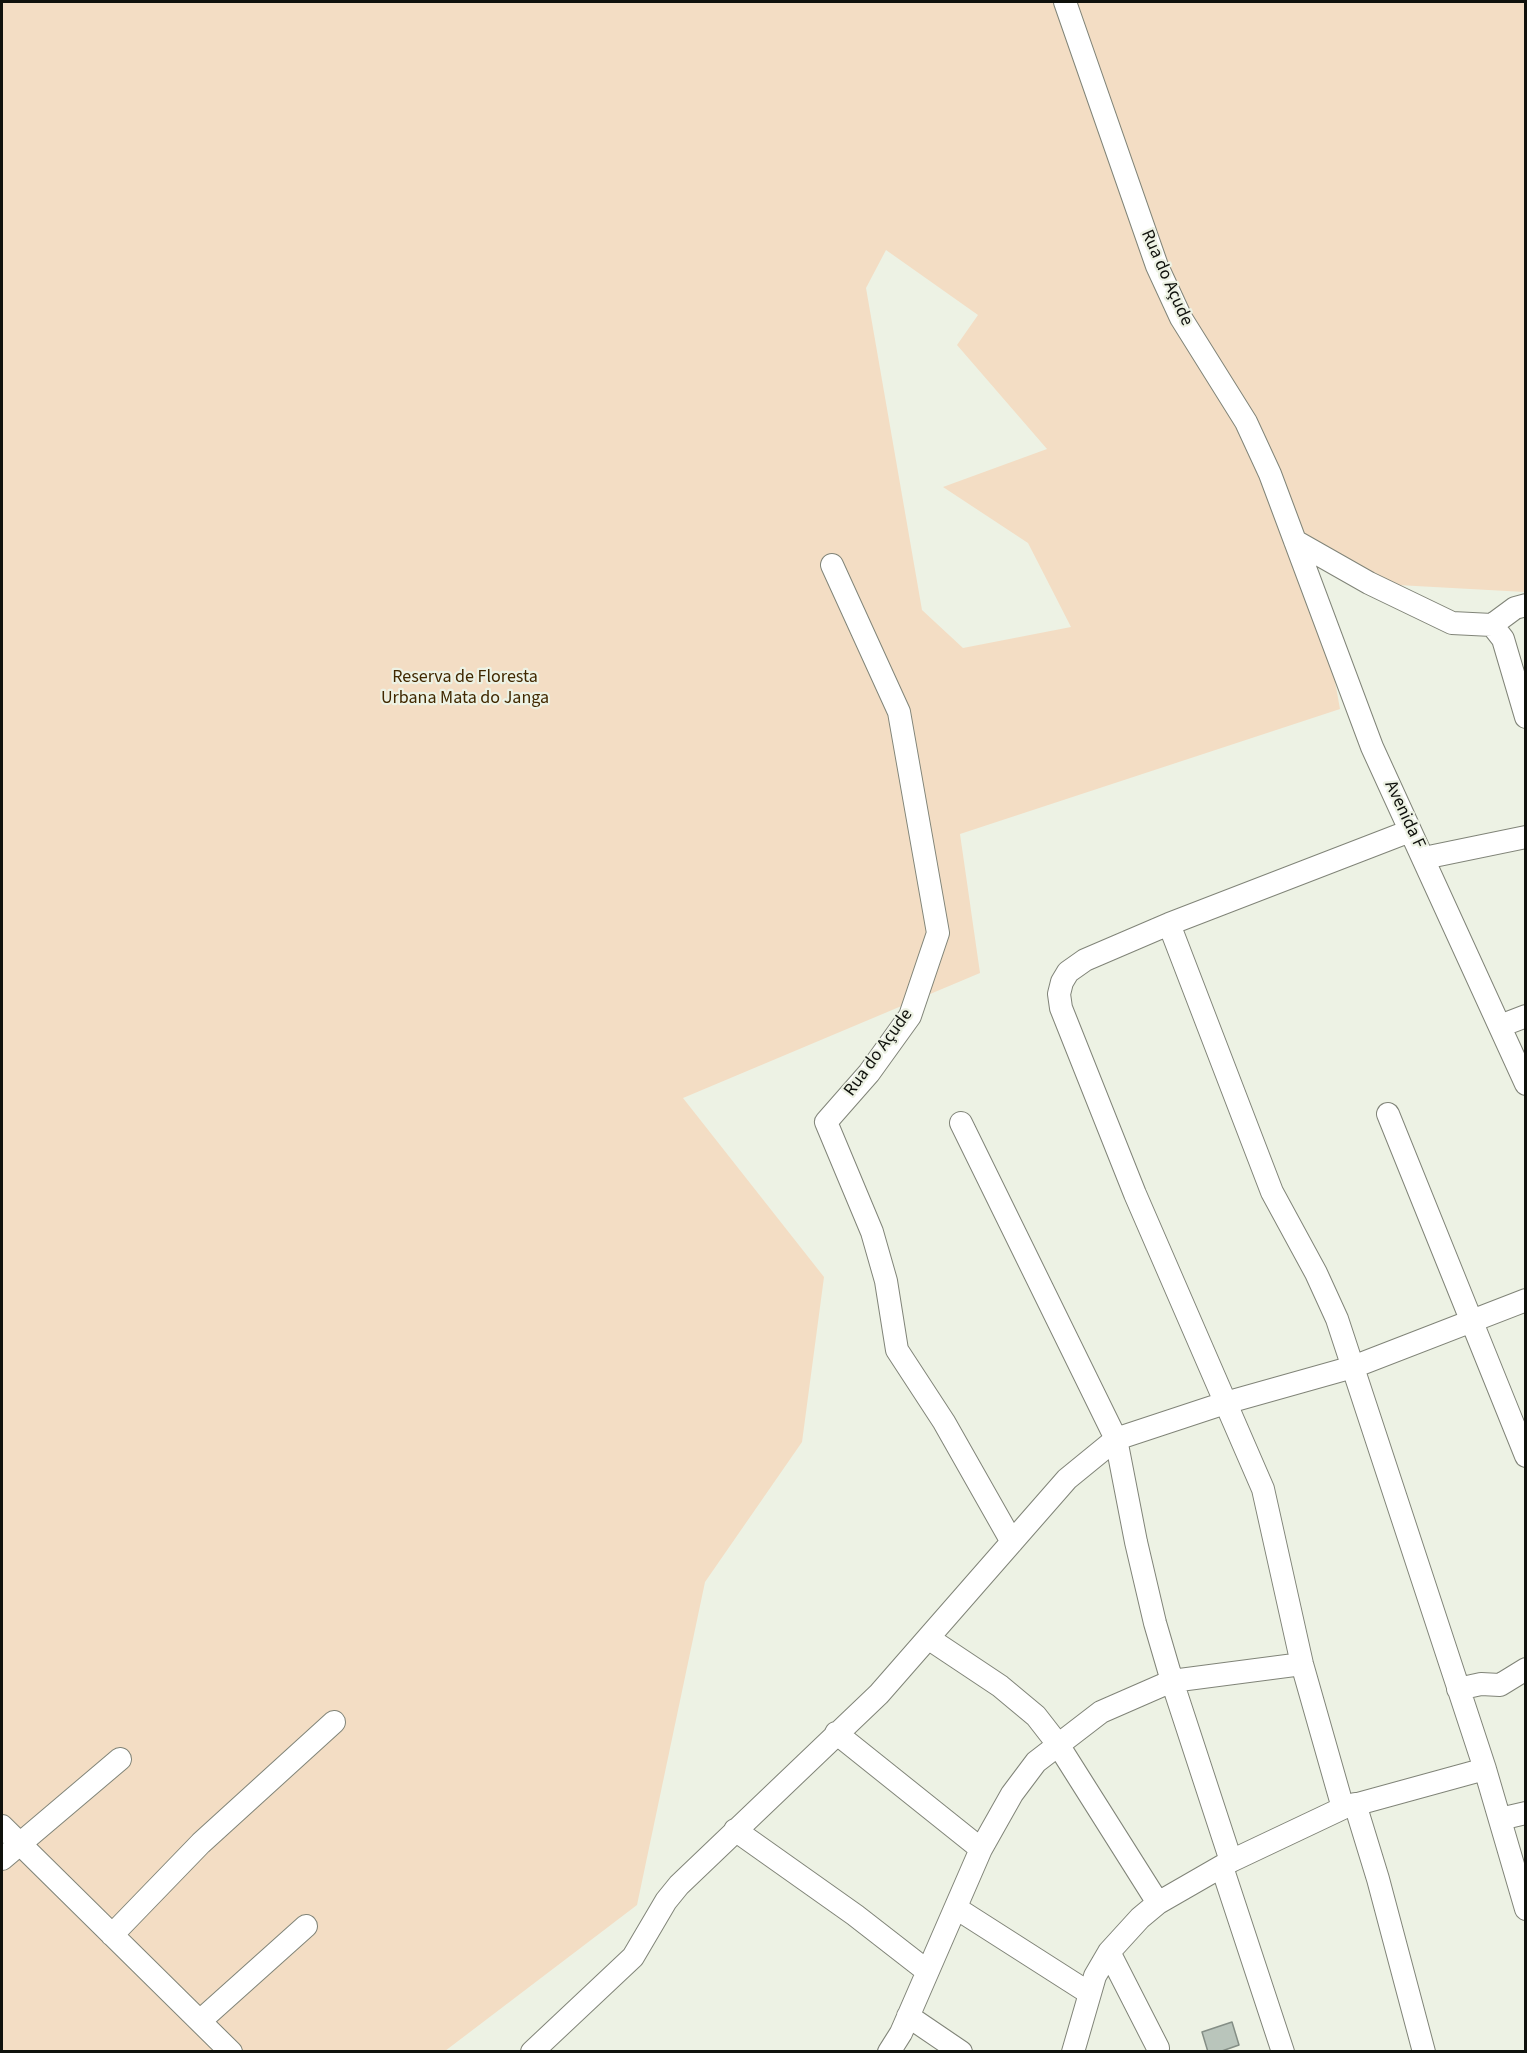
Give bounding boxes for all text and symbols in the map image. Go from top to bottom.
street label: Rua do Açude [1135,227,1197,329]
park label: Reserva de Floresta Urbana Mata do Janga [381,667,549,710]
street label: Avenida F [1379,777,1429,853]
street label: Rua do Açude [840,1005,918,1101]

